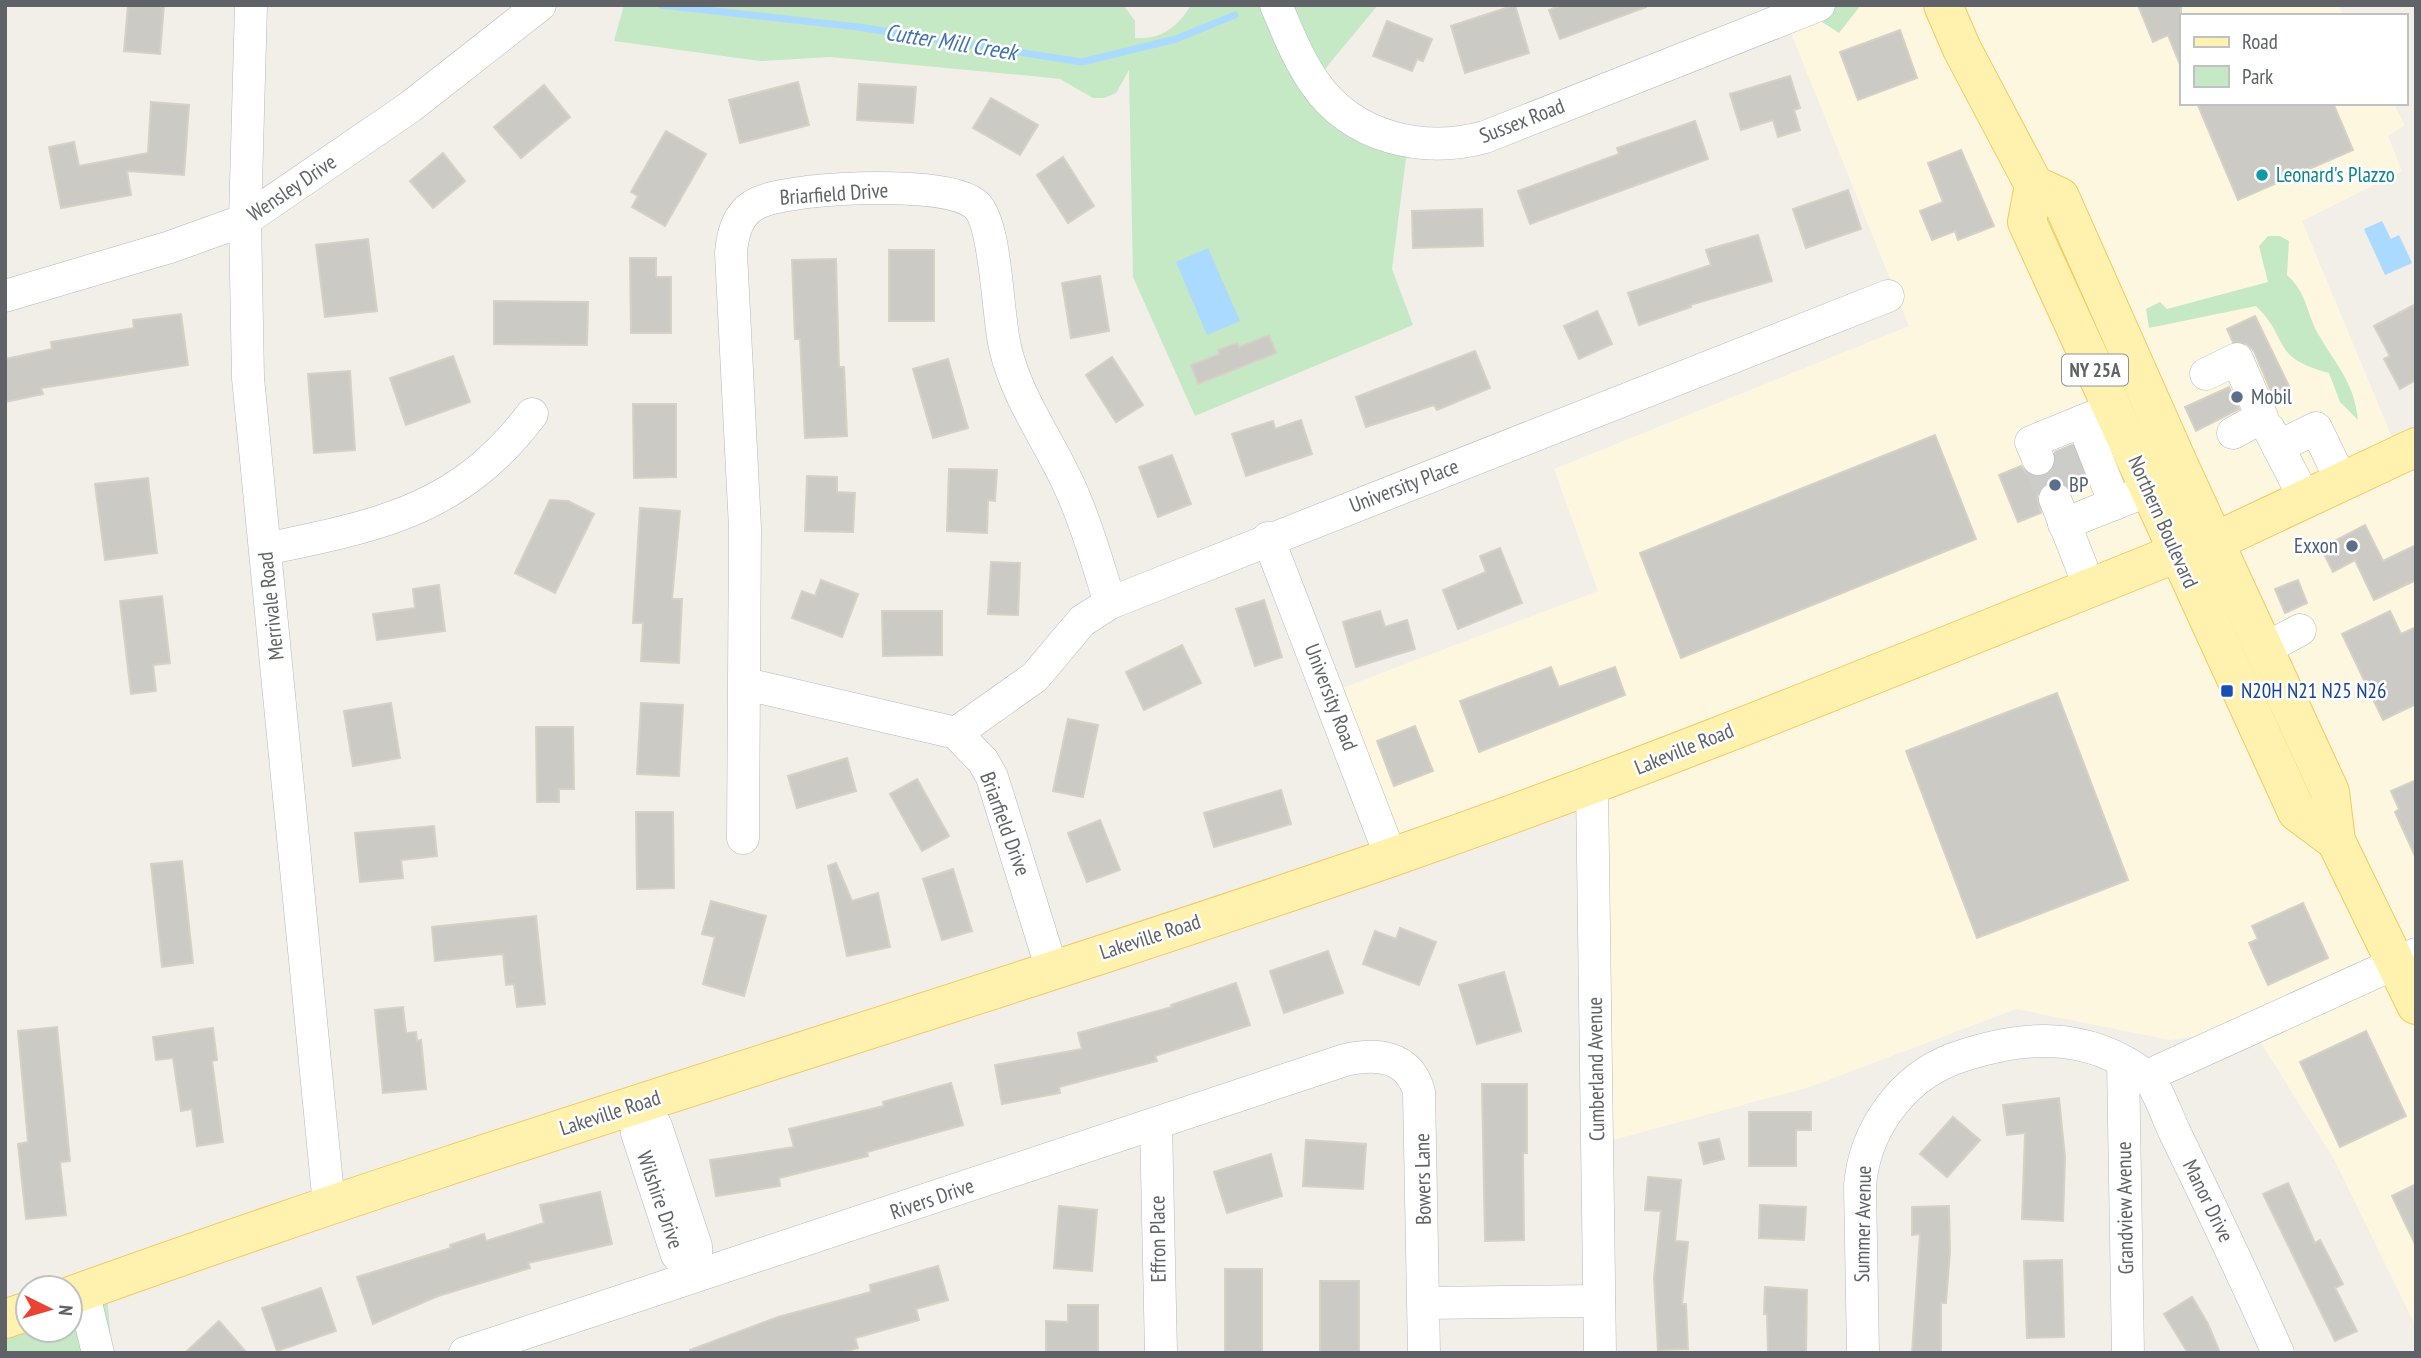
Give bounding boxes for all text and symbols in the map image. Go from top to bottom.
legend [2180,14,2407,105]
water label: Cutter Mill Creek [883,17,1022,67]
text: Road [2242,28,2278,55]
text: Park [2242,63,2273,90]
street label: Sussex Road [1475,92,1568,149]
street label: Wensley Drive [242,148,341,227]
place label: Leonard's Plazzo [2276,161,2395,188]
marker: Leonard's Plazzo [2254,167,2270,183]
street label: Briarfield Drive [779,176,889,211]
road number: NY 25A [2062,354,2128,386]
place label: Mobil [2251,383,2292,410]
marker: Mobil [2229,389,2245,405]
street label: Northern Boulevard [2122,451,2205,592]
street label: University Place [1345,452,1462,519]
place label: BP [2069,471,2088,498]
marker: BP [2047,477,2063,493]
place label: Exxon [2294,532,2338,559]
marker: Exxon [2344,538,2360,554]
street label: Merrivale Road [251,551,290,661]
street label: University Road [1299,640,1364,754]
place label: N20H N21 N25 N26 [2241,677,2386,704]
marker: N20H N21 N25 N26 [2219,683,2235,699]
street label: Lakeville Road [1630,716,1737,781]
street label: Briarfield Drive [974,768,1037,880]
street label: Lakeville Road [1096,908,1204,966]
street label: Cumberland Avenue [1581,997,1610,1141]
street label: Lakeville Road [556,1084,664,1142]
street label: Bowers Lane [1408,1133,1437,1225]
street label: Grandview Avenue [2110,1141,2139,1275]
street label: Wilshire Drive [631,1147,690,1252]
street label: Manor Drive [2177,1155,2240,1246]
street label: Summer Avenue [1848,1165,1877,1283]
street label: Rivers Drive [886,1172,977,1225]
street label: Effron Place [1143,1195,1172,1283]
north arrow [14,1274,84,1344]
text: N [54,1304,78,1317]

